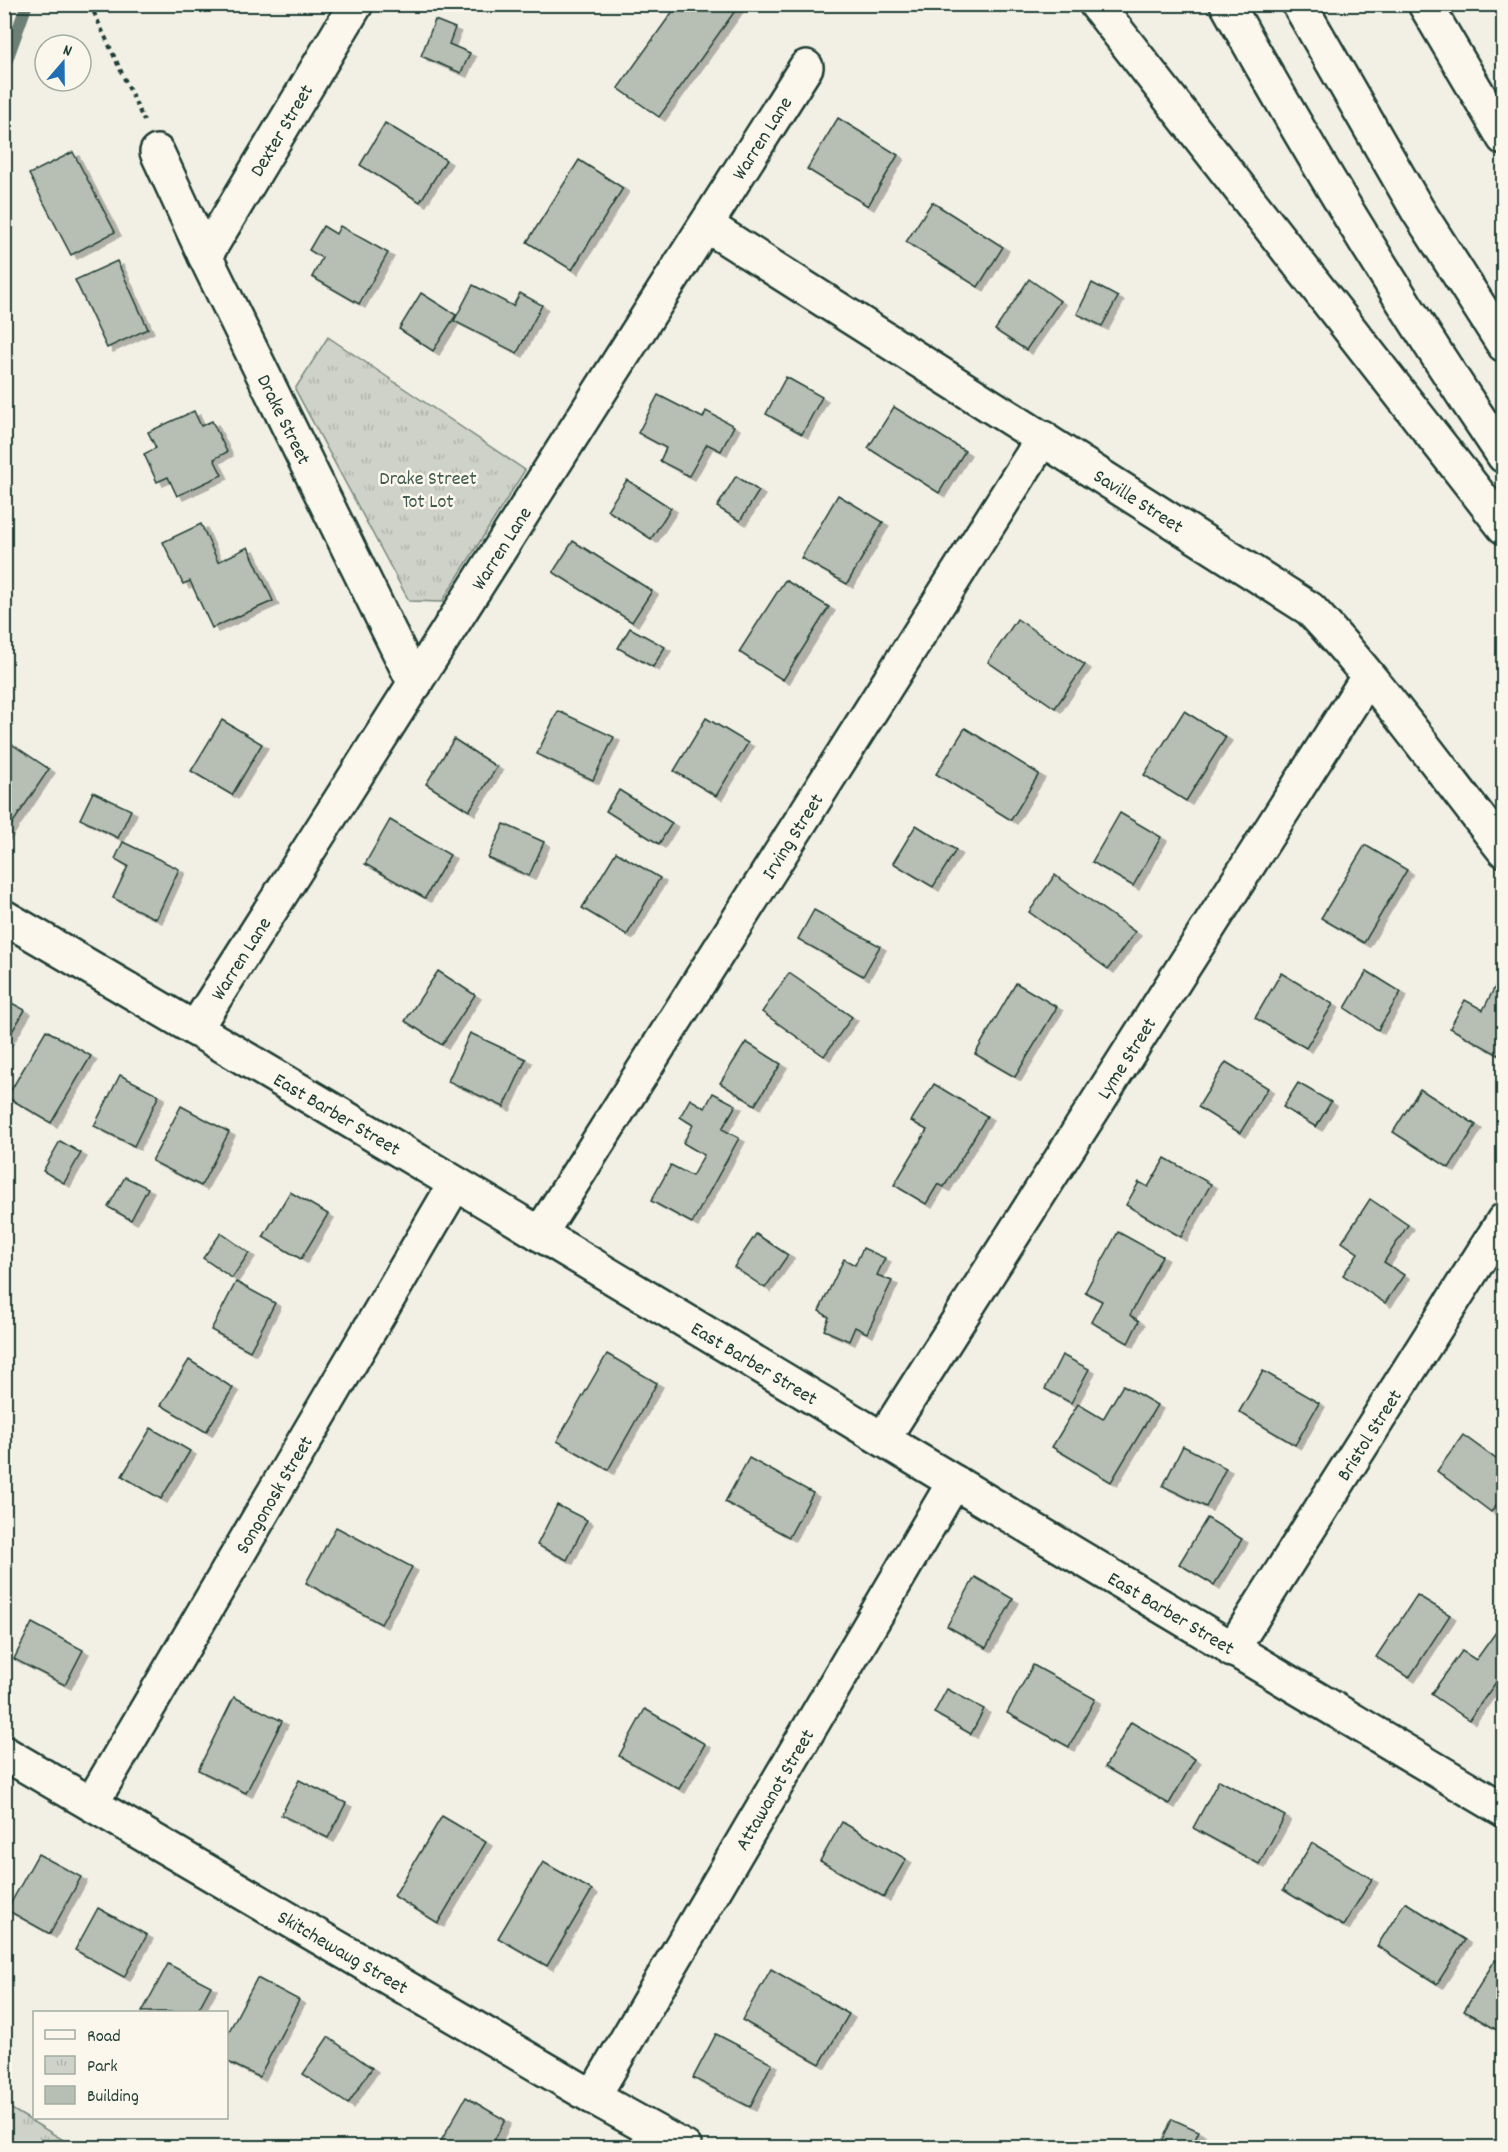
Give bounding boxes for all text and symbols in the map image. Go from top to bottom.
north arrow [33,33,93,93]
text: N [60,39,75,63]
street label: Dexter Street [245,80,322,183]
street label: Warren Lane [727,92,801,186]
street label: Drake Street [248,370,316,470]
street label: Saville Street [1087,464,1188,542]
park label: Drake Street Tot Lot [379,466,477,517]
street label: Warren Lane [466,502,540,597]
street label: Irving Street [756,789,832,886]
street label: Warren Lane [206,912,280,1007]
street label: Lyme Street [1092,1013,1165,1106]
street label: East Barber Street [267,1067,405,1164]
street label: East Barber Street [685,1316,822,1414]
street label: Bristol Street [1331,1385,1410,1487]
street label: Songonosk Street [230,1431,321,1560]
street label: East Barber Street [1101,1566,1239,1664]
street label: Attawanot Street [730,1725,823,1856]
street label: Skitchewaug Street [271,1905,412,2003]
legend [33,2011,228,2119]
text: Road [87,2025,121,2050]
text: Park [87,2055,118,2080]
text: Building [87,2085,139,2110]

